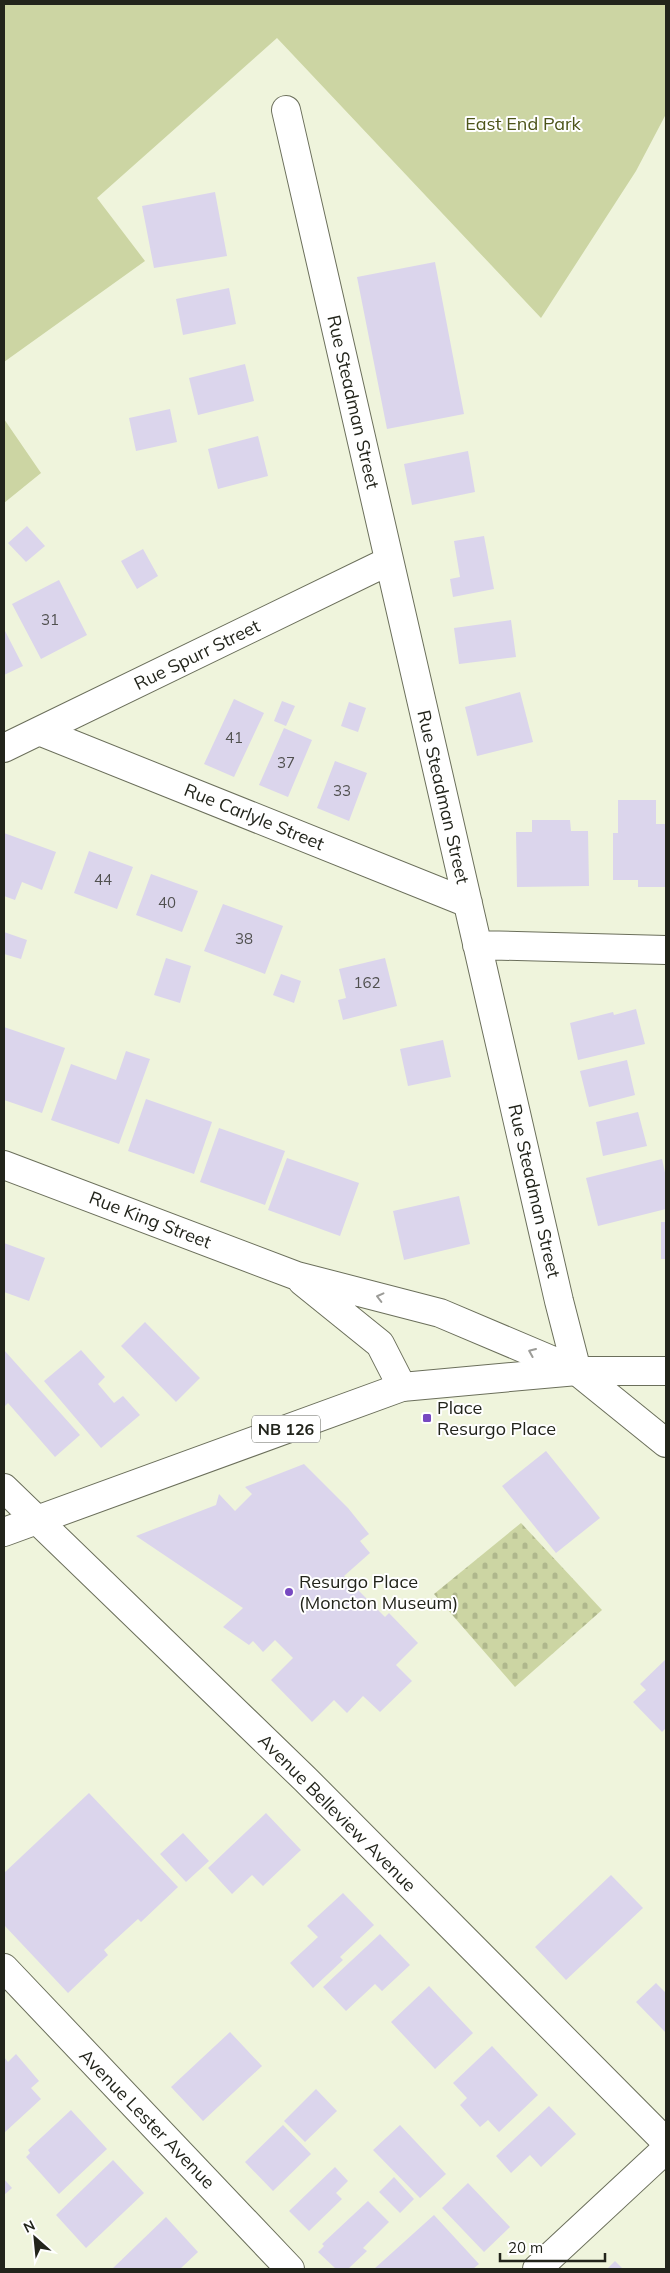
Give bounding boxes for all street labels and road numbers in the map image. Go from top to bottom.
street label: Rue Steadman Street [322,313,385,491]
street label: Rue Spurr Street [130,614,264,695]
street label: Rue Steadman Street [412,708,475,886]
street label: Rue Carlyle Street [181,778,328,855]
street label: Rue Steadman Street [503,1102,566,1280]
street label: Rue King Street [86,1186,214,1253]
road number: NB 126 [252,1416,320,1442]
street label: Avenue Belleview Avenue [253,1729,421,1897]
street label: Avenue Lester Avenue [75,2044,220,2193]

